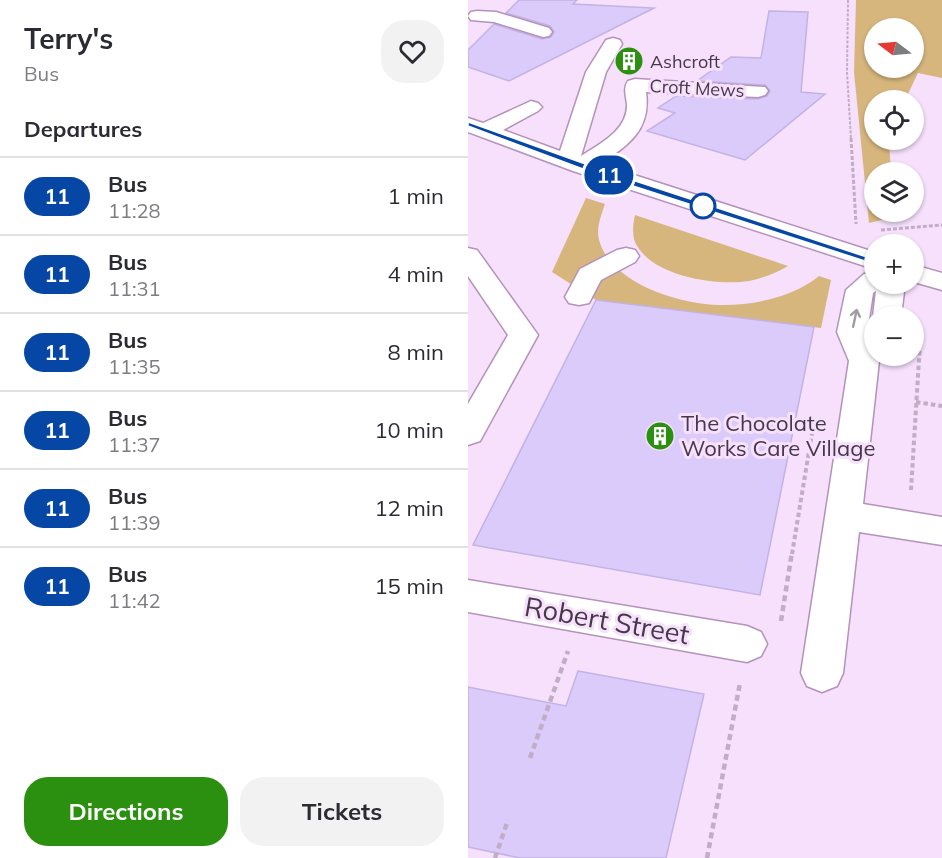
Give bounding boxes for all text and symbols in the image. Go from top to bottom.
north arrow [864,18,924,78]
map controls [864,18,924,366]
button: heart [381,20,444,83]
text: Terry's [24,21,113,56]
building icon: Ashcroft [613,45,645,77]
place label: Ashcroft [650,50,720,73]
text: Bus [24,61,59,86]
street label: Croft Mews [649,74,745,102]
button: locate [864,90,924,150]
text: Departures [24,115,142,143]
line badge: 11 [582,156,636,195]
text: 11 [596,162,622,188]
button: layers [864,162,924,222]
text: Bus [108,170,147,198]
text: 1 min [388,182,444,210]
text: 11 [44,183,70,209]
unlabelled marker [690,193,716,219]
text: 11:28 [108,198,161,223]
button: + [864,234,924,294]
text: Bus [108,248,147,276]
text: 4 min [388,260,444,288]
text: 11 [44,261,70,287]
text: 11:31 [108,276,161,301]
button: − [864,306,924,366]
one-way arrow [849,309,861,328]
text: Bus [108,326,147,354]
text: 8 min [388,338,444,366]
text: 11 [44,339,70,365]
text: 11:35 [108,354,161,379]
text: Bus [108,404,147,432]
place label: The Chocolate Works Care Village [681,409,875,462]
text: 10 min [374,416,444,444]
text: 11 [44,417,70,443]
building icon: The Chocolate Works Care Village [644,420,676,452]
text: 11:37 [108,432,161,457]
text: Bus [108,482,147,510]
text: 12 min [374,494,444,522]
text: 11 [44,495,70,521]
text: 11:39 [108,510,161,535]
text: Bus [108,560,147,588]
text: 15 min [374,572,444,600]
text: 11 [44,573,70,599]
text: 11:42 [108,588,161,613]
street label: Robert Street [522,589,692,651]
button: Directions [24,777,228,846]
button: Tickets [240,777,444,846]

